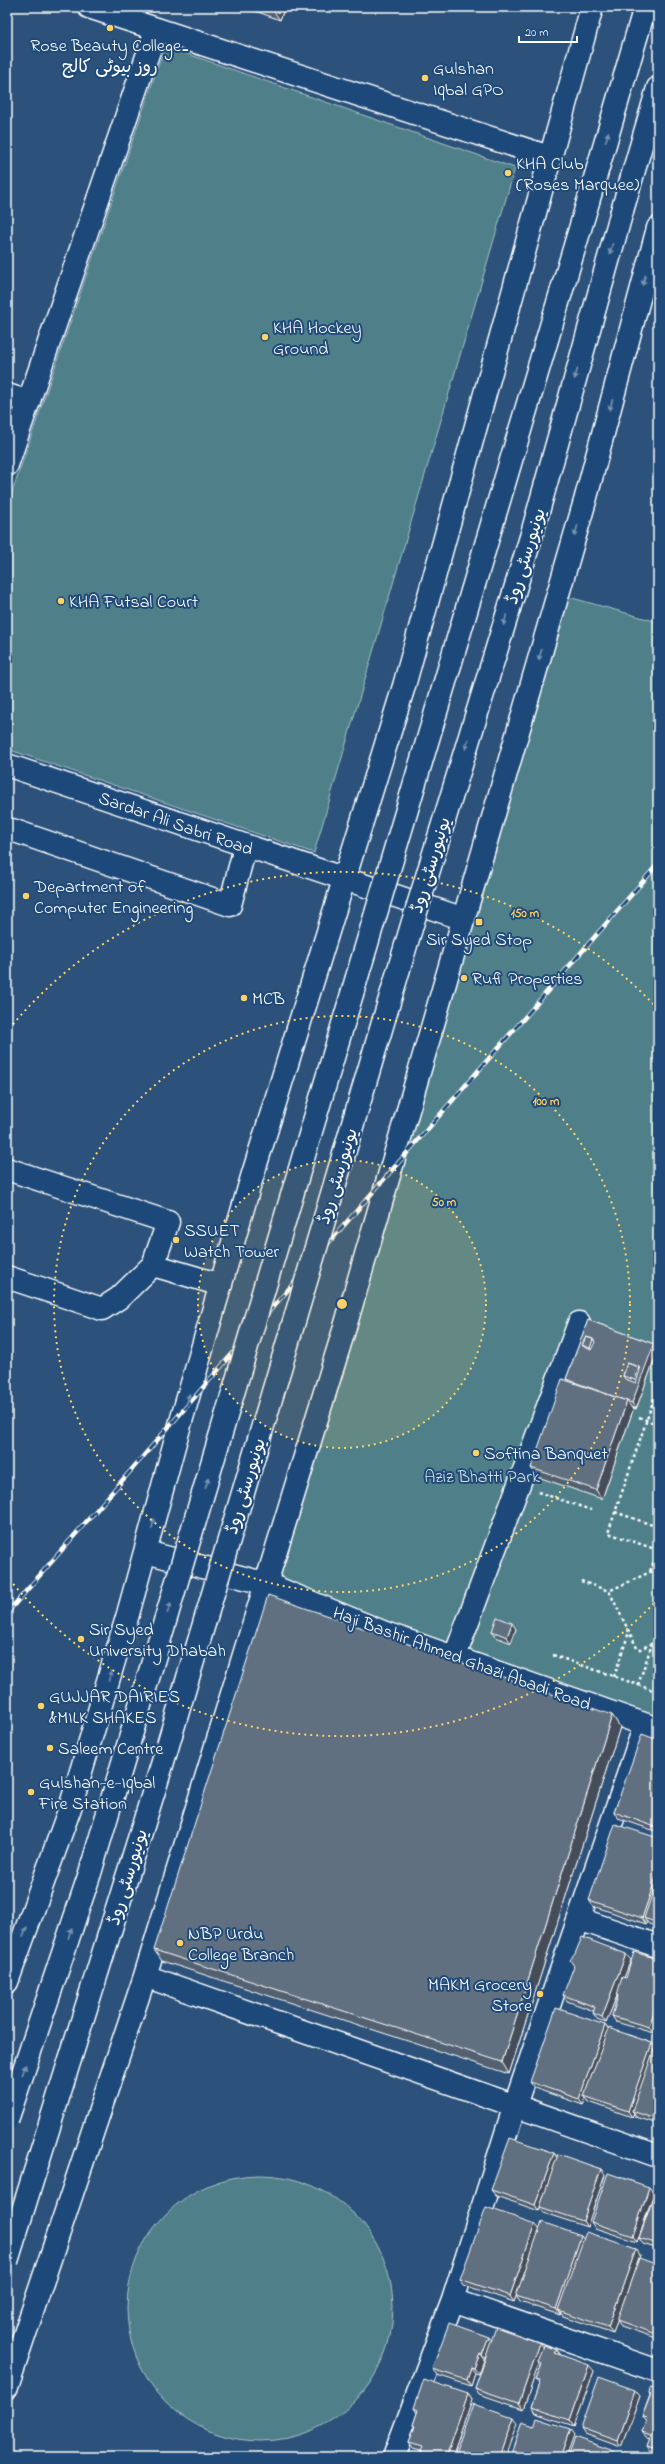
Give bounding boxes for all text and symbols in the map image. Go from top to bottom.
scale bar [519,18,577,44]
marker: Rose Beauty College۔ روز بیوٹی کالج [105,23,115,33]
text: 20 m [525,24,548,42]
place label: Rose Beauty College۔ روز بیوٹی کالج [30,34,190,81]
place label: Gulshan Iqbal GPO [433,57,504,104]
marker: Gulshan Iqbal GPO [420,73,430,83]
one-way arrow [604,131,610,143]
place label: KHA Club (Roses Marquee) [516,152,639,199]
marker: KHA Club (Roses Marquee) [503,168,513,178]
one-way arrow [608,243,614,255]
one-way arrow [641,274,647,286]
place label: KHA Hockey Ground [273,316,362,363]
marker: KHA Hockey Ground [260,332,270,342]
one-way arrow [573,368,579,380]
one-way arrow [608,399,614,411]
street label: یونیورسٹی روڈ [500,505,554,608]
one-way arrow [573,524,579,537]
place label: KHA Futsal Court [69,590,198,616]
marker: KHA Futsal Court [56,596,66,606]
one-way arrow [502,614,508,626]
one-way arrow [537,650,543,662]
one-way arrow [464,739,470,751]
street label: Sardar Ali Sabri Road [95,786,256,864]
street label: یونیورسٹی روڈ [405,814,459,917]
place label: Department of Computer Engineering [33,875,193,923]
marker: Department of Computer Engineering [21,891,31,901]
text: 150 m [511,905,540,923]
marker: Sir Syed Stop [474,917,484,927]
place label: Sir Syed Stop [426,928,532,954]
place label: Rufi Properties [472,967,583,993]
marker: Rufi Properties [459,973,469,983]
place label: MCB [252,987,285,1013]
marker: MCB [239,993,249,1003]
text: 100 m [533,1093,560,1111]
street label: یونیورسٹی روڈ [312,1125,366,1228]
text: 50 m [432,1194,457,1212]
place label: SSUET Watch Tower [184,1219,280,1266]
marker: SSUET Watch Tower [171,1235,181,1245]
centre of rings [335,1297,349,1311]
one-way arrow [185,1393,191,1405]
street label: یونیورسٹی روڈ [220,1435,274,1538]
place label: Softina Banquet [484,1442,607,1468]
marker: Softina Banquet [471,1448,481,1458]
park label: Aziz Bhatti Park [424,1465,540,1491]
one-way arrow [204,1477,210,1489]
one-way arrow [151,1518,157,1531]
street label: Haji Bashir Ahmed Ghazi Abadi Road [329,1601,594,1719]
one-way arrow [166,1602,172,1614]
place label: Sir Syed University Dhabah [89,1618,226,1665]
marker: Sir Syed University Dhabah [76,1634,86,1644]
one-way arrow [107,1670,113,1682]
place label: GUJJAR DAIRIES &MILK SHAKES [49,1685,180,1732]
marker: GUJJAR DAIRIES &MILK SHAKES [36,1701,46,1711]
place label: Saleem Centre [58,1737,164,1763]
marker: Saleem Centre [45,1743,55,1753]
place label: Gulshan-e-Iqbal Fire Station [38,1771,155,1818]
marker: Gulshan-e-Iqbal Fire Station [26,1787,36,1797]
street label: یونیورسٹی روڈ [102,1826,156,1929]
place label: NBP Urdu College Branch [188,1922,294,1970]
one-way arrow [23,1926,29,1938]
one-way arrow [67,1927,73,1939]
marker: NBP Urdu College Branch [175,1938,185,1948]
place label: MAKM Grocery Store [428,1973,533,2020]
marker: MAKM Grocery Store [535,1989,545,1999]
one-way arrow [21,2063,27,2075]

